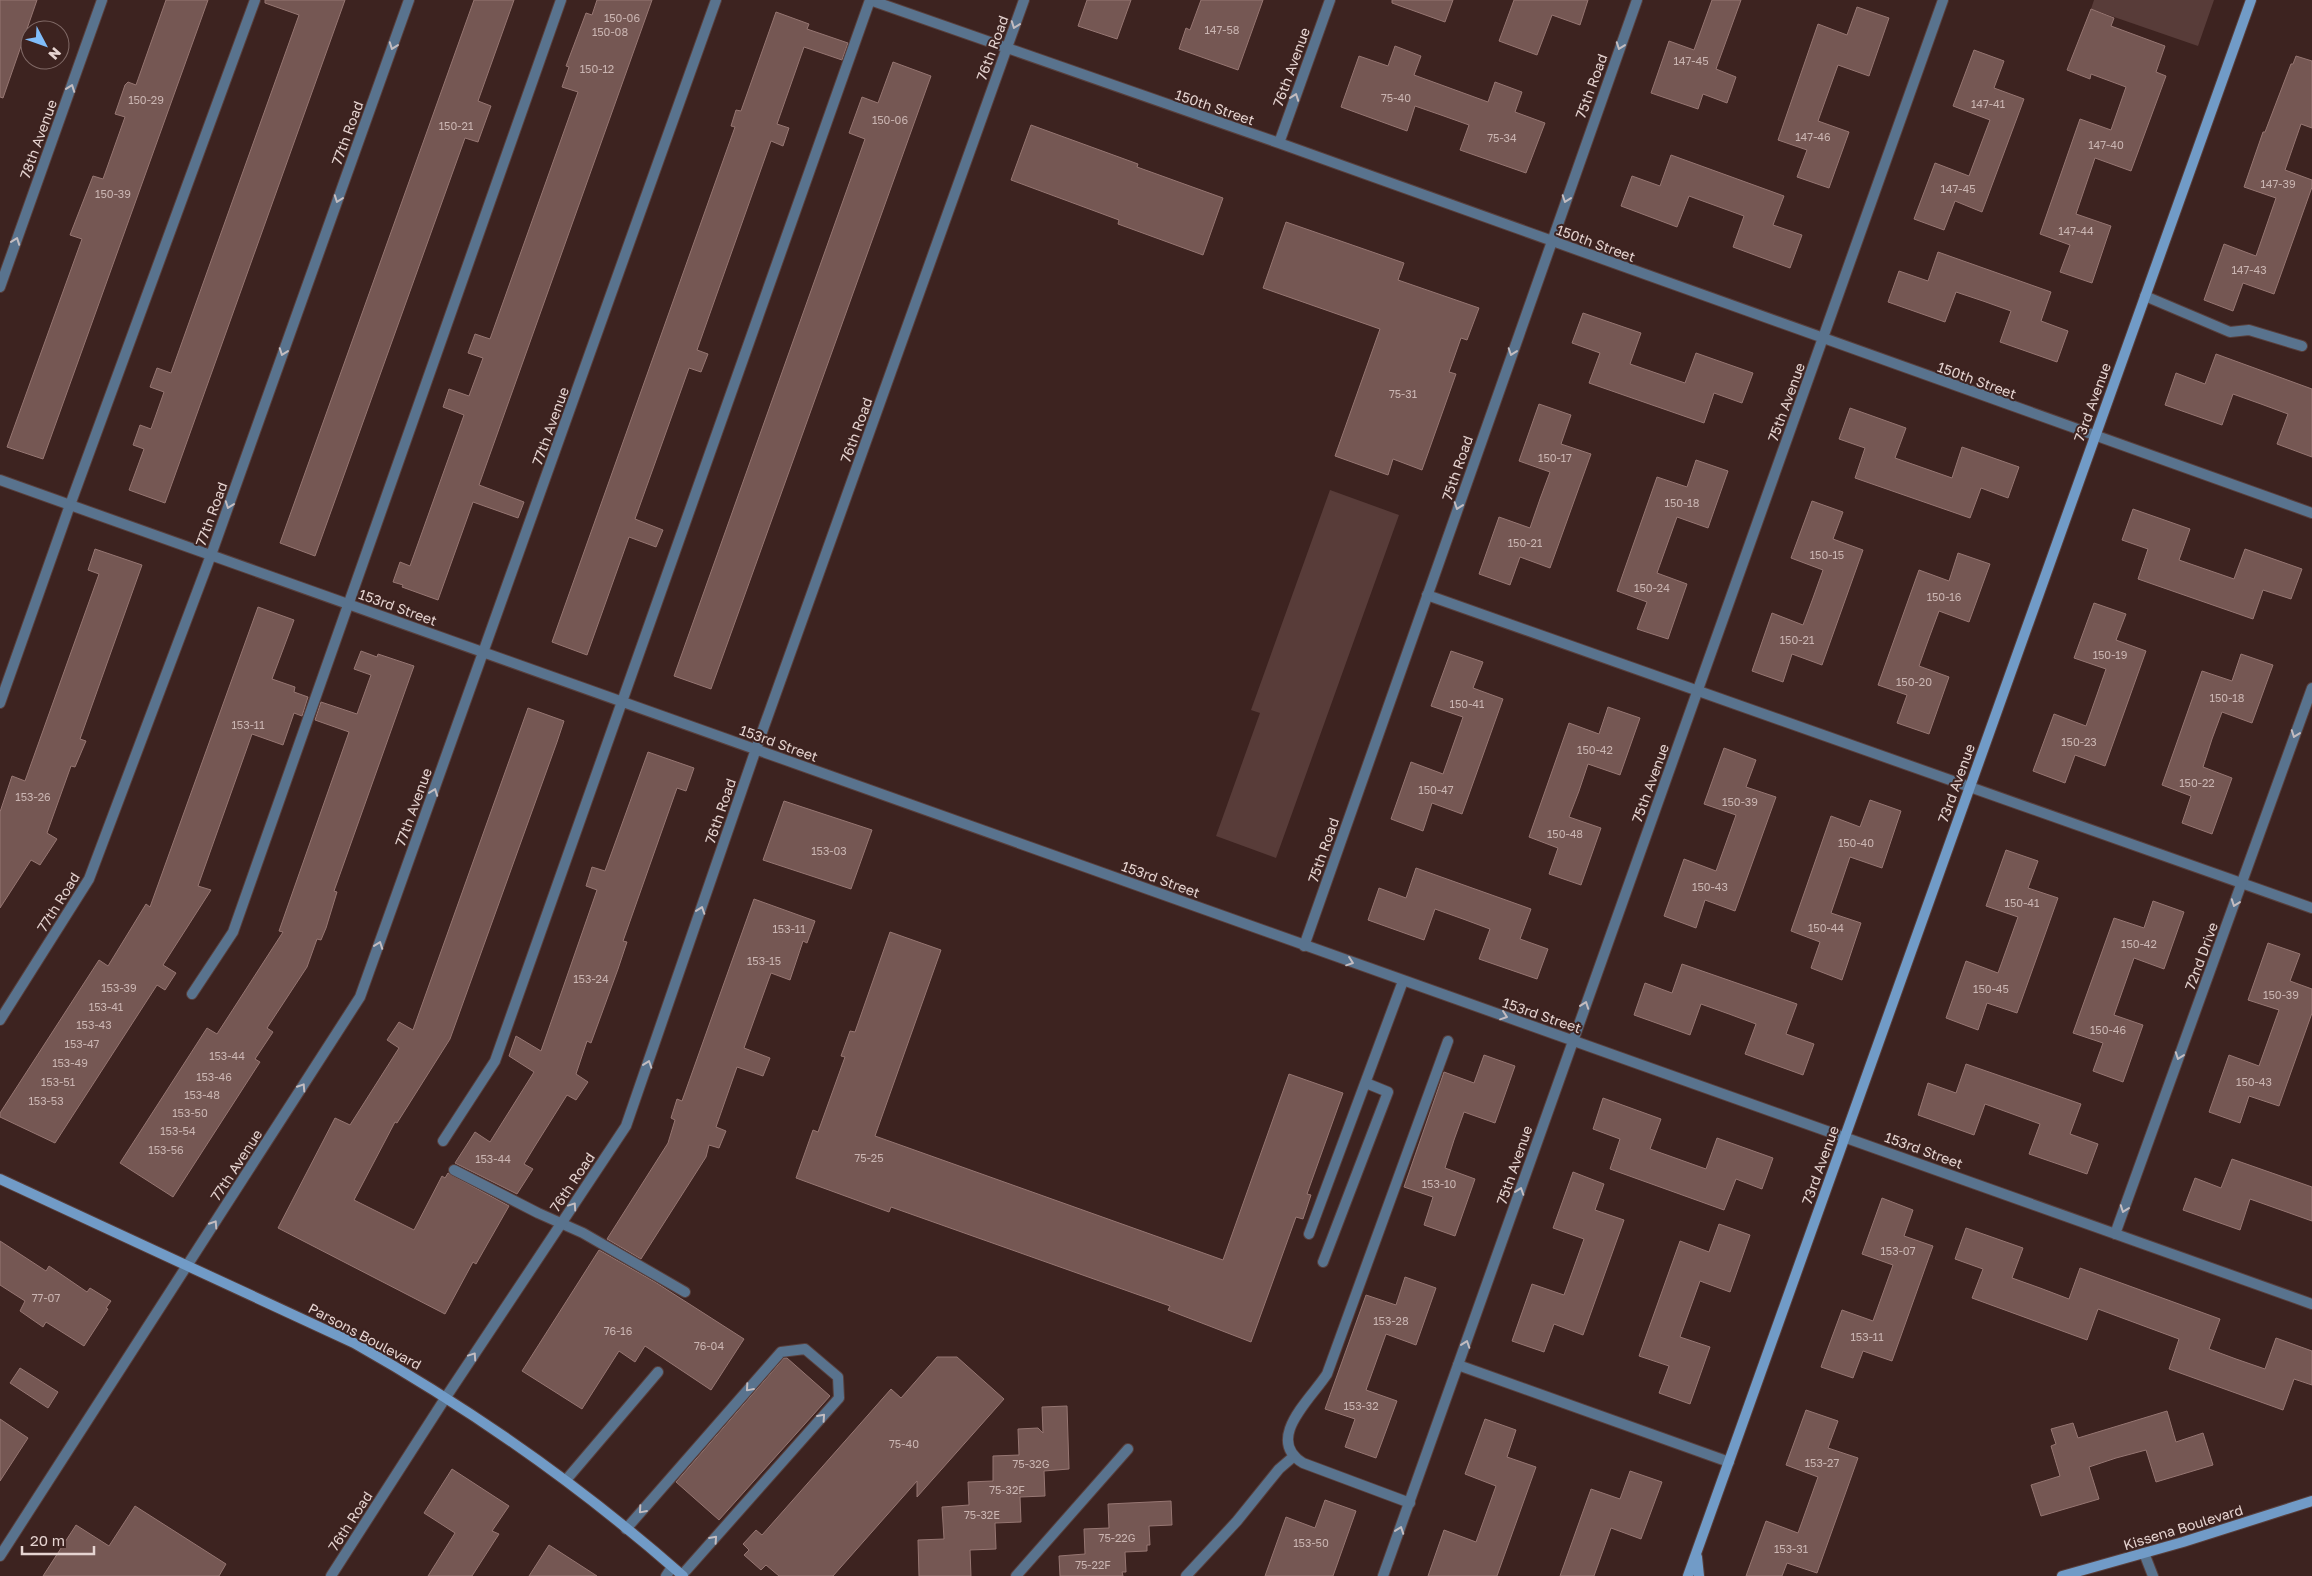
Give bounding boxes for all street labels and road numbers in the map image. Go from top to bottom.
street label: 76th Road [972,13,1012,83]
street label: 76th Avenue [1269,25,1313,109]
street label: 75th Road [1571,51,1611,121]
street label: 150th Street [1173,85,1257,129]
street label: 78th Avenue [16,97,60,181]
street label: 77th Road [328,99,366,167]
street label: 150th Street [1554,221,1638,265]
street label: 150th Street [1935,358,2019,402]
street label: 75th Avenue [1764,360,1808,444]
street label: 73rd Avenue [2070,360,2114,444]
street label: 77th Avenue [528,385,572,467]
street label: 76th Road [836,395,876,465]
street label: 75th Road [1438,433,1476,503]
street label: 77th Road [192,480,230,548]
street label: 153rd Street [357,585,439,629]
street label: 153rd Street [738,721,820,765]
street label: 75th Avenue [1628,741,1672,825]
street label: 73rd Avenue [1934,741,1978,825]
street label: 77th Avenue [391,766,435,848]
street label: 76th Road [701,776,739,846]
street label: 75th Road [1304,815,1342,885]
street label: 153rd Street [1120,857,1202,901]
street label: 77th Road [33,869,83,935]
street label: 72nd Drive [2181,920,2221,992]
street label: 153rd Street [1500,994,1584,1036]
street label: 75th Avenue [1493,1123,1535,1207]
street label: 73rd Avenue [1798,1123,1842,1207]
street label: 77th Avenue [207,1126,265,1204]
street label: 153rd Street [1883,1128,1965,1172]
street label: 76th Road [546,1149,598,1215]
street label: Parsons Boulevard [306,1299,424,1373]
street label: 76th Road [324,1488,376,1554]
street label: Kissena Boulevard [2121,1501,2245,1553]

